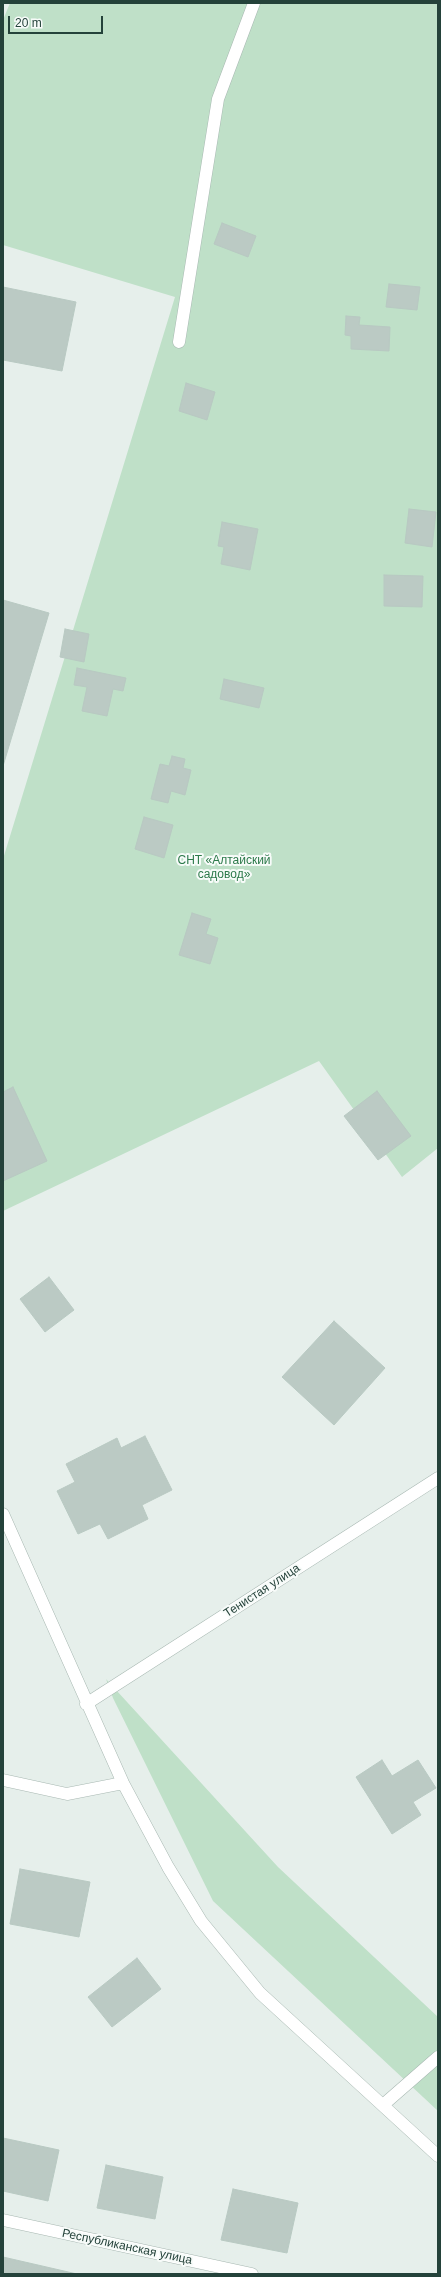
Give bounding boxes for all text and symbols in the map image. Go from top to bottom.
scale bar [10,8,105,34]
text: 20 m [15,16,42,30]
park label: СНТ «Алтайский садовод» [177,854,271,882]
street label: Тенистая улица [221,1561,303,1621]
street label: Республиканская улица [61,2226,193,2268]

